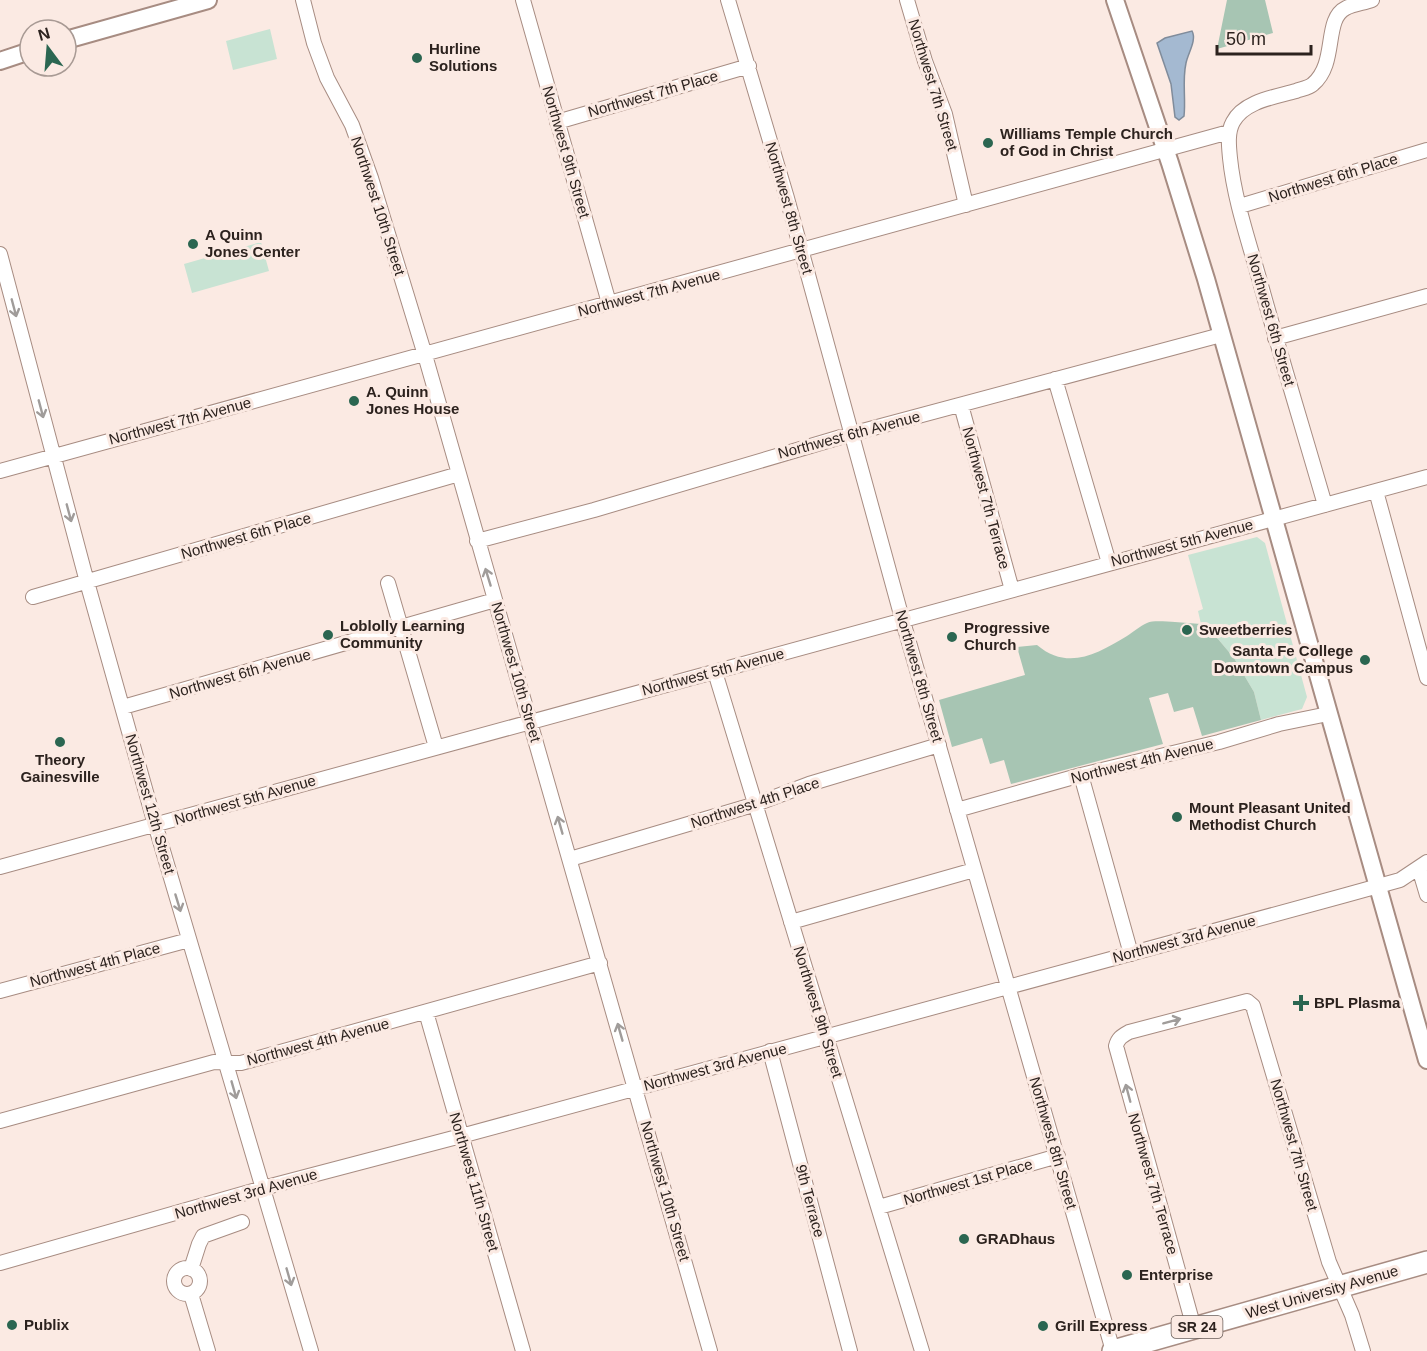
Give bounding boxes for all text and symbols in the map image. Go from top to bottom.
street label: Northwest 7th Street [905,17,962,154]
north arrow [18,18,78,78]
scale bar [1217,18,1312,56]
text: N [36,24,52,44]
text: 50 m [1226,29,1266,49]
place label: Hurline Solutions [429,40,497,74]
marker: Hurline Solutions [410,51,424,65]
street label: Northwest 7th Place [586,67,720,120]
street label: Northwest 9th Street [539,84,594,221]
place label: Williams Temple Church of God in Christ [1000,125,1173,159]
street label: Northwest 10th Street [348,134,409,278]
marker: Williams Temple Church of God in Christ [981,136,995,150]
street label: Northwest 8th Street [762,140,817,277]
street label: Northwest 6th Place [1266,150,1400,205]
place label: A Quinn Jones Center [205,226,300,260]
marker: A Quinn Jones Center [186,237,200,251]
street label: Northwest 6th Street [1244,252,1299,389]
street label: Northwest 7th Avenue [576,265,722,320]
one-way arrow [9,298,20,317]
place label: A. Quinn Jones House [366,383,459,417]
street label: Northwest 7th Avenue [107,393,253,448]
marker: A. Quinn Jones House [347,394,361,408]
one-way arrow [36,399,47,418]
street label: Northwest 6th Avenue [776,407,922,462]
street label: Northwest 7th Terrace [959,425,1014,571]
one-way arrow [64,503,75,522]
street label: Northwest 6th Place [179,509,313,562]
street label: Northwest 5th Avenue [1109,515,1255,570]
one-way arrow [482,568,493,587]
street label: Northwest 10th Street [488,600,545,745]
street label: Northwest 8th Street [892,608,947,745]
place label: Loblolly Learning Community [340,617,465,651]
place label: Progressive Church [964,619,1050,653]
place label: Sweetberries [1199,621,1292,638]
marker: Sweetberries [1180,623,1194,637]
marker: Loblolly Learning Community [321,628,335,642]
marker: Progressive Church [945,630,959,644]
place label: Santa Fe College Downtown Campus [1214,642,1353,676]
street label: Northwest 5th Avenue [640,644,786,699]
street label: Northwest 6th Avenue [167,645,313,702]
marker: Santa Fe College Downtown Campus [1358,653,1372,667]
street label: Northwest 12th Street [122,732,179,877]
marker: Theory Gainesville [53,735,67,749]
street label: Northwest 4th Avenue [1069,735,1215,786]
place label: Theory Gainesville [20,751,100,785]
street label: Northwest 5th Avenue [172,771,318,828]
street label: Northwest 4th Place [688,774,821,831]
place label: Mount Pleasant United Methodist Church [1189,799,1351,833]
marker: Mount Pleasant United Methodist Church [1170,810,1184,824]
one-way arrow [554,816,565,835]
one-way arrow [173,893,184,912]
street label: Northwest 3rd Avenue [1111,911,1257,966]
street label: Northwest 4th Place [28,939,162,990]
street label: Northwest 9th Street [790,944,847,1081]
marker: BPL Plasma [1292,994,1310,1012]
place label: BPL Plasma [1314,994,1401,1011]
street label: Northwest 4th Avenue [245,1014,391,1069]
one-way arrow [1162,1014,1181,1026]
one-way arrow [614,1023,625,1042]
street label: Northwest 3rd Avenue [642,1039,788,1094]
street label: Northwest 8th Street [1026,1075,1081,1212]
street label: Northwest 7th Street [1267,1077,1322,1214]
one-way arrow [229,1080,240,1099]
one-way arrow [1122,1084,1133,1103]
street label: Northwest 11th Street [446,1110,503,1254]
street label: Northwest 7th Terrace [1125,1111,1182,1257]
street label: Northwest 10th Street [637,1119,694,1264]
street label: Northwest 1st Place [901,1155,1034,1208]
street label: 9th Terrace [793,1163,828,1239]
street label: Northwest 3rd Avenue [173,1165,319,1222]
place label: GRADhaus [976,1230,1055,1247]
marker: GRADhaus [957,1232,971,1246]
street label: West University Avenue [1244,1262,1400,1321]
place label: Enterprise [1139,1266,1213,1283]
one-way arrow [284,1267,295,1286]
marker: Enterprise [1120,1268,1134,1282]
place label: Publix [24,1316,70,1333]
road number: SR 24 [1172,1316,1222,1338]
place label: Grill Express [1055,1317,1148,1334]
marker: Publix [5,1318,19,1332]
marker: Grill Express [1036,1319,1050,1333]

